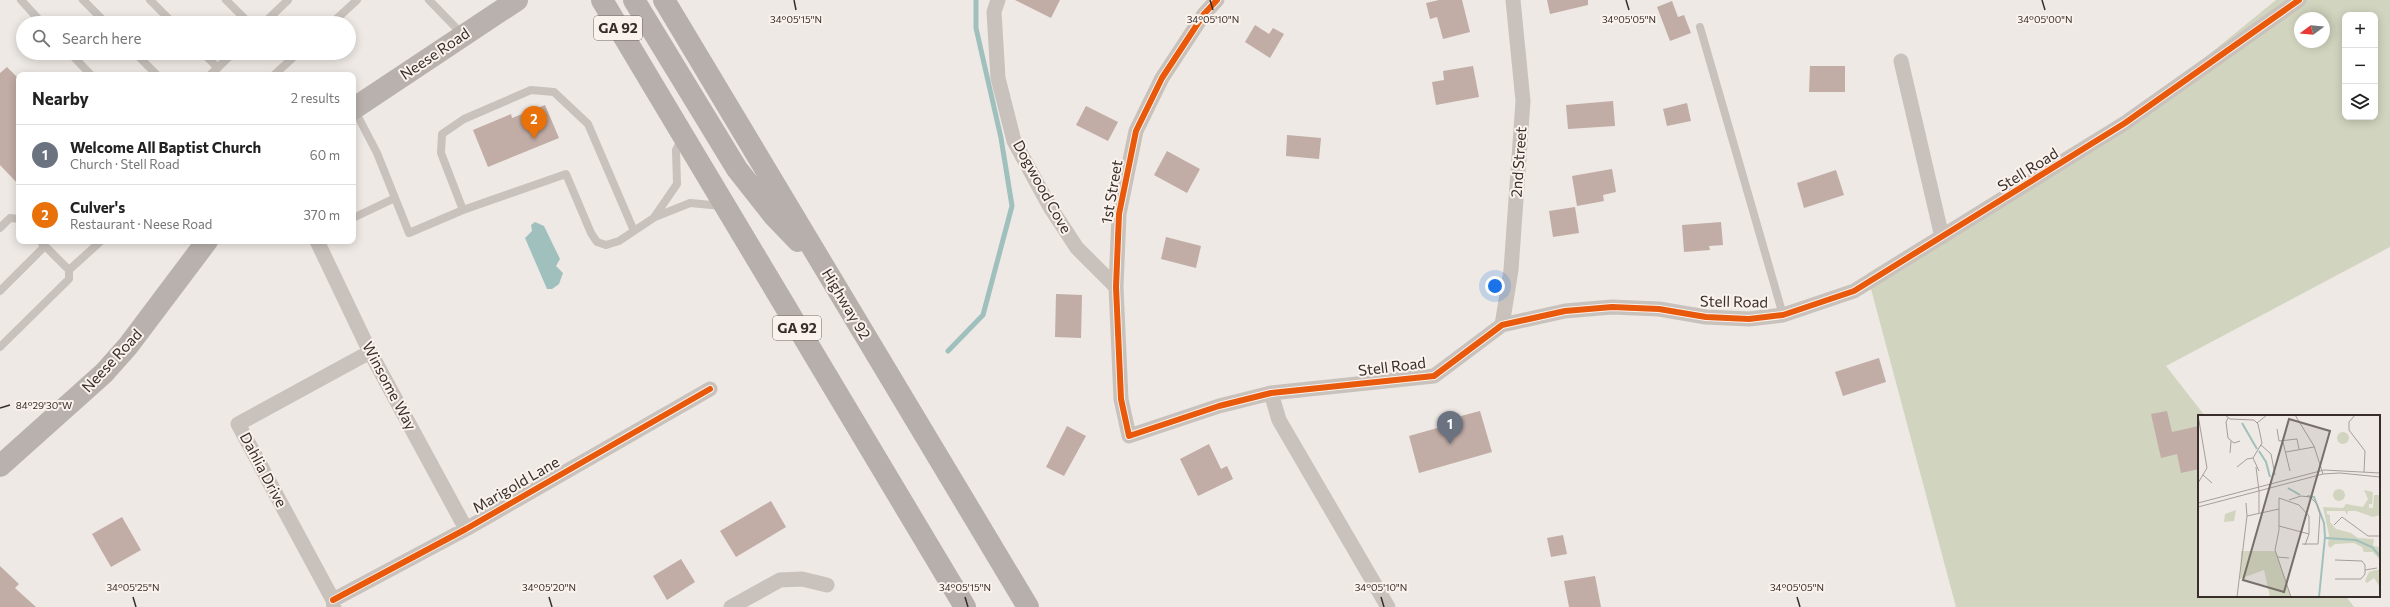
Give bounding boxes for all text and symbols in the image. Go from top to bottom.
north arrow [2294,12,2330,48]
map controls [2342,12,2378,120]
button: + [2342,12,2378,48]
text: 34°05'15"N [770,13,822,25]
text: 34°05'10"N [1187,13,1239,25]
text: 34°05'05"N [1602,13,1656,25]
text: 34°05'00"N [2018,13,2073,25]
search box [16,16,356,60]
road number: GA 92 [594,16,642,40]
street label: Neese Road [396,23,473,83]
icon: search [30,27,52,49]
text: Search here [62,29,141,47]
button: − [2342,48,2378,84]
button: layers [2342,84,2378,120]
text: Nearby [32,88,89,109]
text: 2 results [291,90,340,106]
pin: 2 [521,106,547,139]
street label: 2nd Street [1507,126,1529,198]
street label: Dogwood Cove [1010,137,1076,236]
text: Welcome All Baptist Church [70,138,261,156]
street label: Stell Road [1994,143,2061,195]
text: 1 [42,147,48,163]
text: 60 m [310,147,340,163]
text: Church · Stell Road [70,156,180,172]
street label: 1st Street [1097,158,1125,225]
text: Culver's [70,198,125,216]
text: 2 [41,207,49,223]
text: 370 m [303,207,340,223]
text: Restaurant · Neese Road [70,216,212,232]
street label: Highway 92 [819,265,875,342]
your location [1485,276,1505,296]
street label: Stell Road [1700,291,1768,311]
road number: GA 92 [773,316,821,340]
street label: Neese Road [77,325,145,396]
street label: Winsome Way [359,338,421,433]
street label: Stell Road [1357,353,1427,379]
text: 84°29'30"W [16,399,72,411]
pin: 1 [1437,411,1463,444]
inset map [2198,415,2380,597]
street label: Dahlia Drive [237,429,291,510]
street label: Marigold Lane [469,452,562,516]
text: 34°05'25"N [106,581,160,593]
text: 34°05'20"N [522,581,576,593]
text: 34°05'15"N [939,581,991,593]
text: 34°05'10"N [1355,581,1407,593]
text: 34°05'05"N [1770,581,1824,593]

